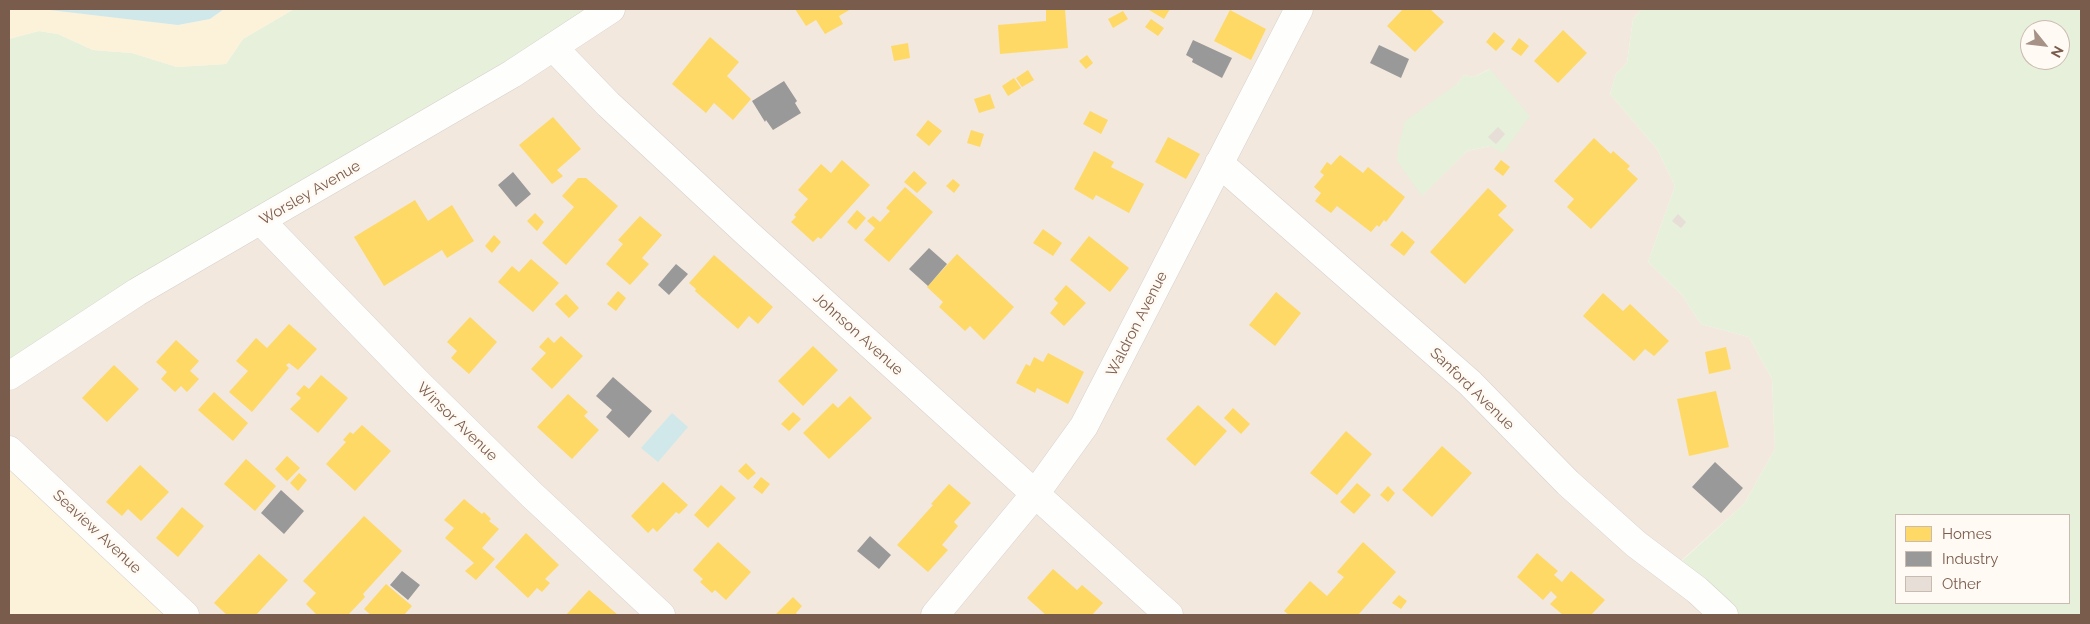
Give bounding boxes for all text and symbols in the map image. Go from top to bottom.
north arrow [2020,20,2070,70]
text: N [2048,43,2067,60]
street label: Worsley Avenue [256,157,364,229]
street label: Waldron Avenue [1103,268,1171,380]
street label: Johnson Avenue [809,289,907,379]
street label: Sanford Avenue [1426,344,1518,434]
street label: Winsor Avenue [413,379,501,465]
street label: Seaview Avenue [49,486,145,578]
legend [1895,514,2070,604]
text: Homes [1942,525,1992,543]
text: Industry [1942,550,1998,568]
text: Other [1942,575,1981,593]

